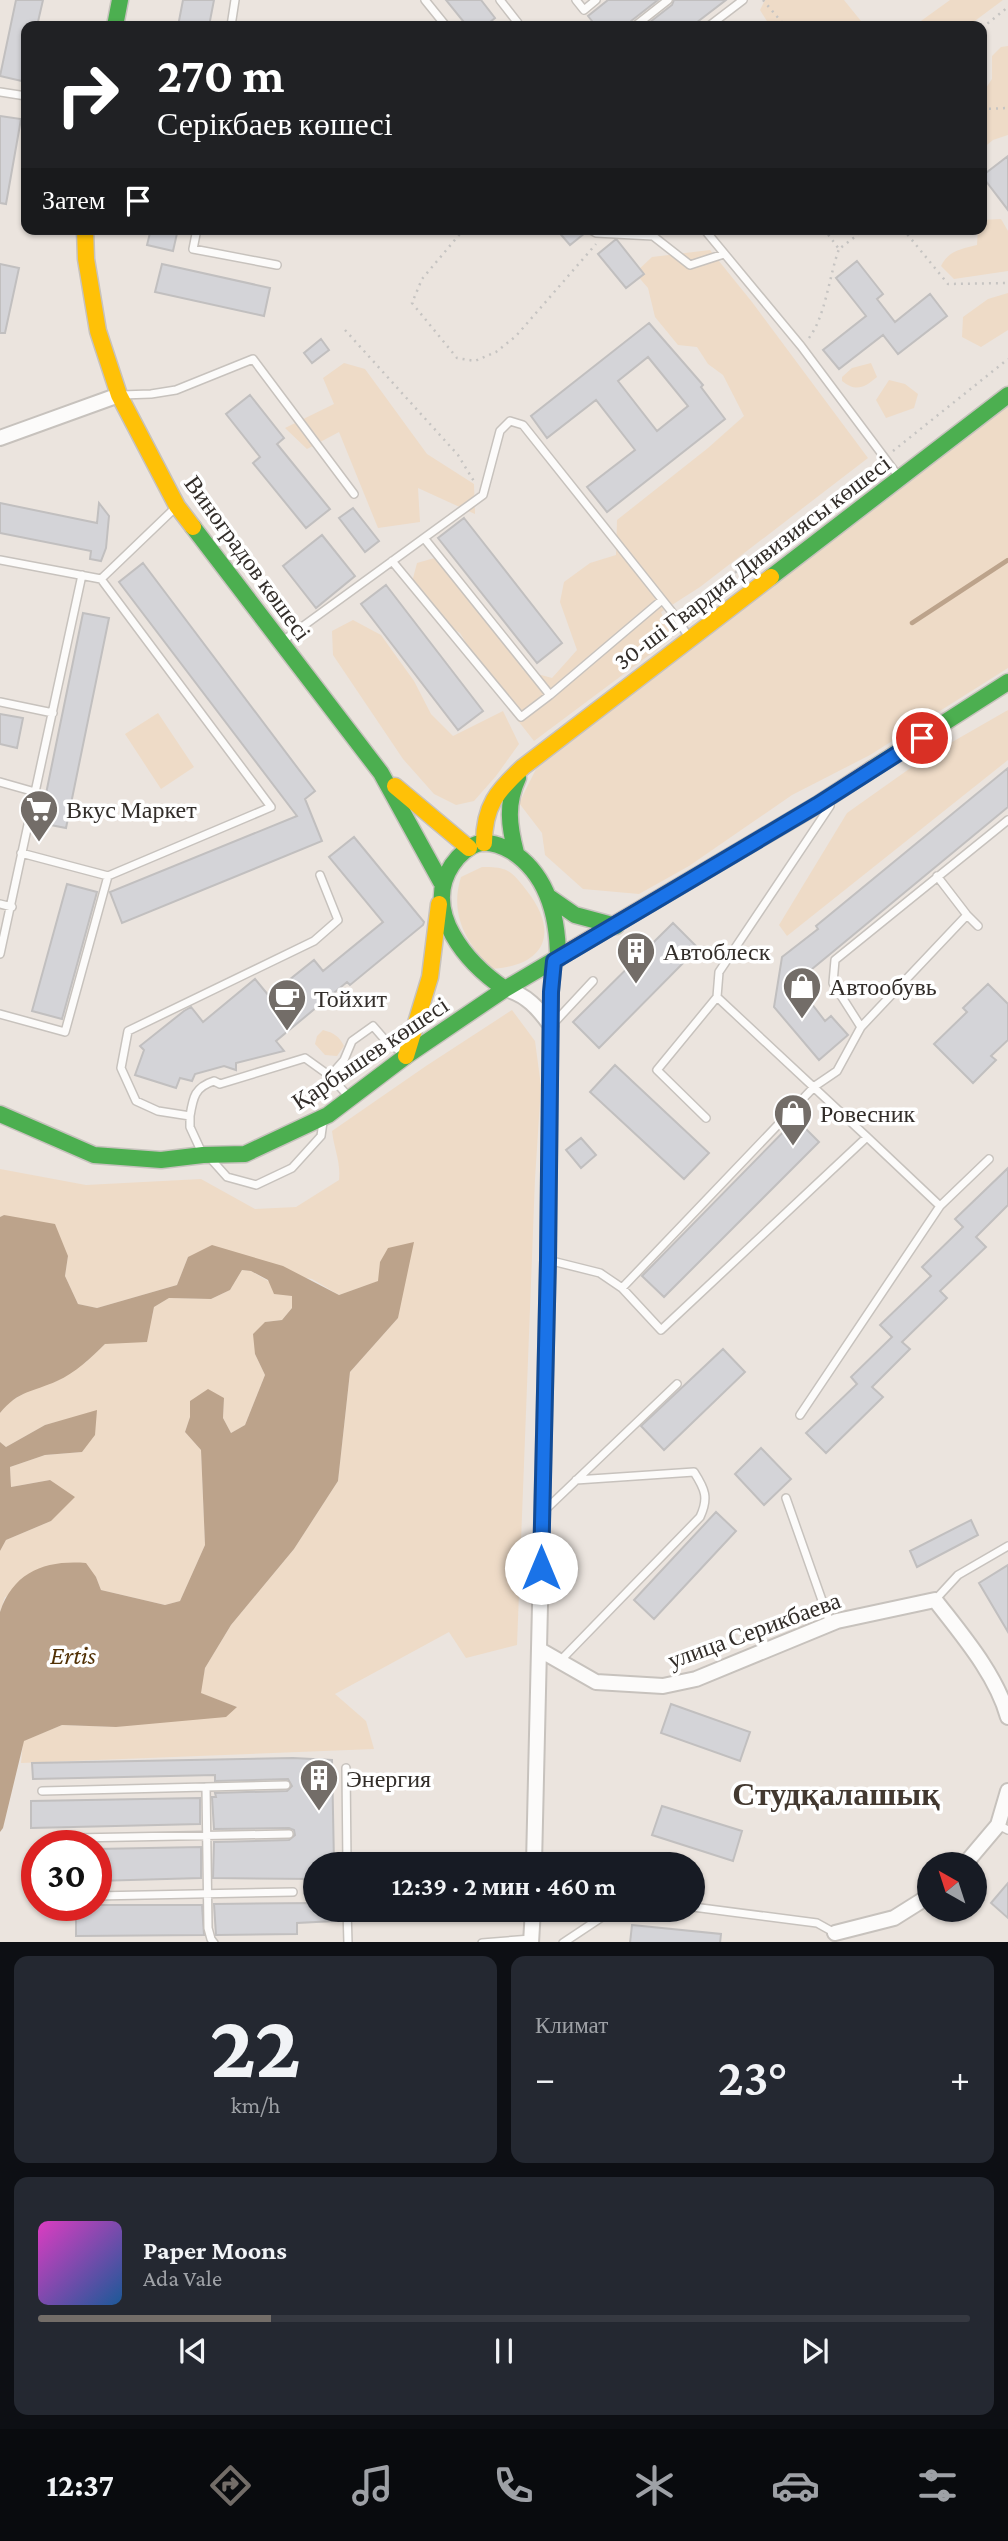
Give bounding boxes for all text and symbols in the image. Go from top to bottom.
text: 270 m [157,48,285,103]
icon: right [42,49,133,140]
text: Серікбаев көшесі [157,106,393,142]
icon: arrive [119,182,157,220]
text: Затем [42,186,105,215]
street label: 30-ші Гвардия Дивизиясы көшесі [609,449,896,675]
street label: Виноградов көшесі [179,470,317,646]
pin [892,708,952,768]
icon: arrive [903,719,941,757]
supermarket icon: Вкус Маркет [18,788,60,843]
place label: Вкус Маркет [66,796,197,823]
building icon: Автоблеск [615,930,657,985]
place label: Автоблеск [663,938,771,965]
shop icon: Автообувь [781,965,823,1020]
place label: Автообувь [829,973,937,1000]
cafe icon: Тойхит [266,977,308,1032]
place label: Тойхит [314,985,388,1012]
street label: Қарбышев көшесі [287,991,454,1115]
shop icon: Ровесник [772,1092,814,1147]
place label: Ровесник [820,1100,916,1127]
position arrow [504,1531,578,1605]
street label: улица Серикбаева [664,1586,844,1674]
water label: Ertis [50,1641,96,1670]
building icon: Энергия [298,1757,340,1812]
place label: Энергия [346,1765,431,1792]
district label: Студқалашық [732,1776,940,1812]
speed limit sign: 30 [21,1830,112,1921]
north arrow [917,1852,987,1922]
map controls [917,1852,987,1922]
text: 12:39 · 2 мин · 460 m [392,1872,616,1901]
text: 22 [210,1995,301,2097]
text: Климат [535,2012,608,2038]
text: 23° [718,2048,787,2106]
text: − [535,2057,555,2099]
text: + [950,2057,970,2099]
text: km/h [231,2092,280,2118]
text: Paper Moons [143,2236,287,2265]
text: Ada Vale [143,2265,222,2291]
icon: previous [174,2332,212,2370]
icon: pause [485,2332,523,2370]
icon: next [796,2332,834,2370]
icon: directions [206,2461,255,2510]
icon: music [348,2461,397,2510]
icon: phone [489,2461,538,2510]
icon: climate [630,2461,679,2510]
icon: car [771,2461,820,2510]
icon: filters [913,2461,962,2510]
text: 12:37 [46,2467,114,2503]

